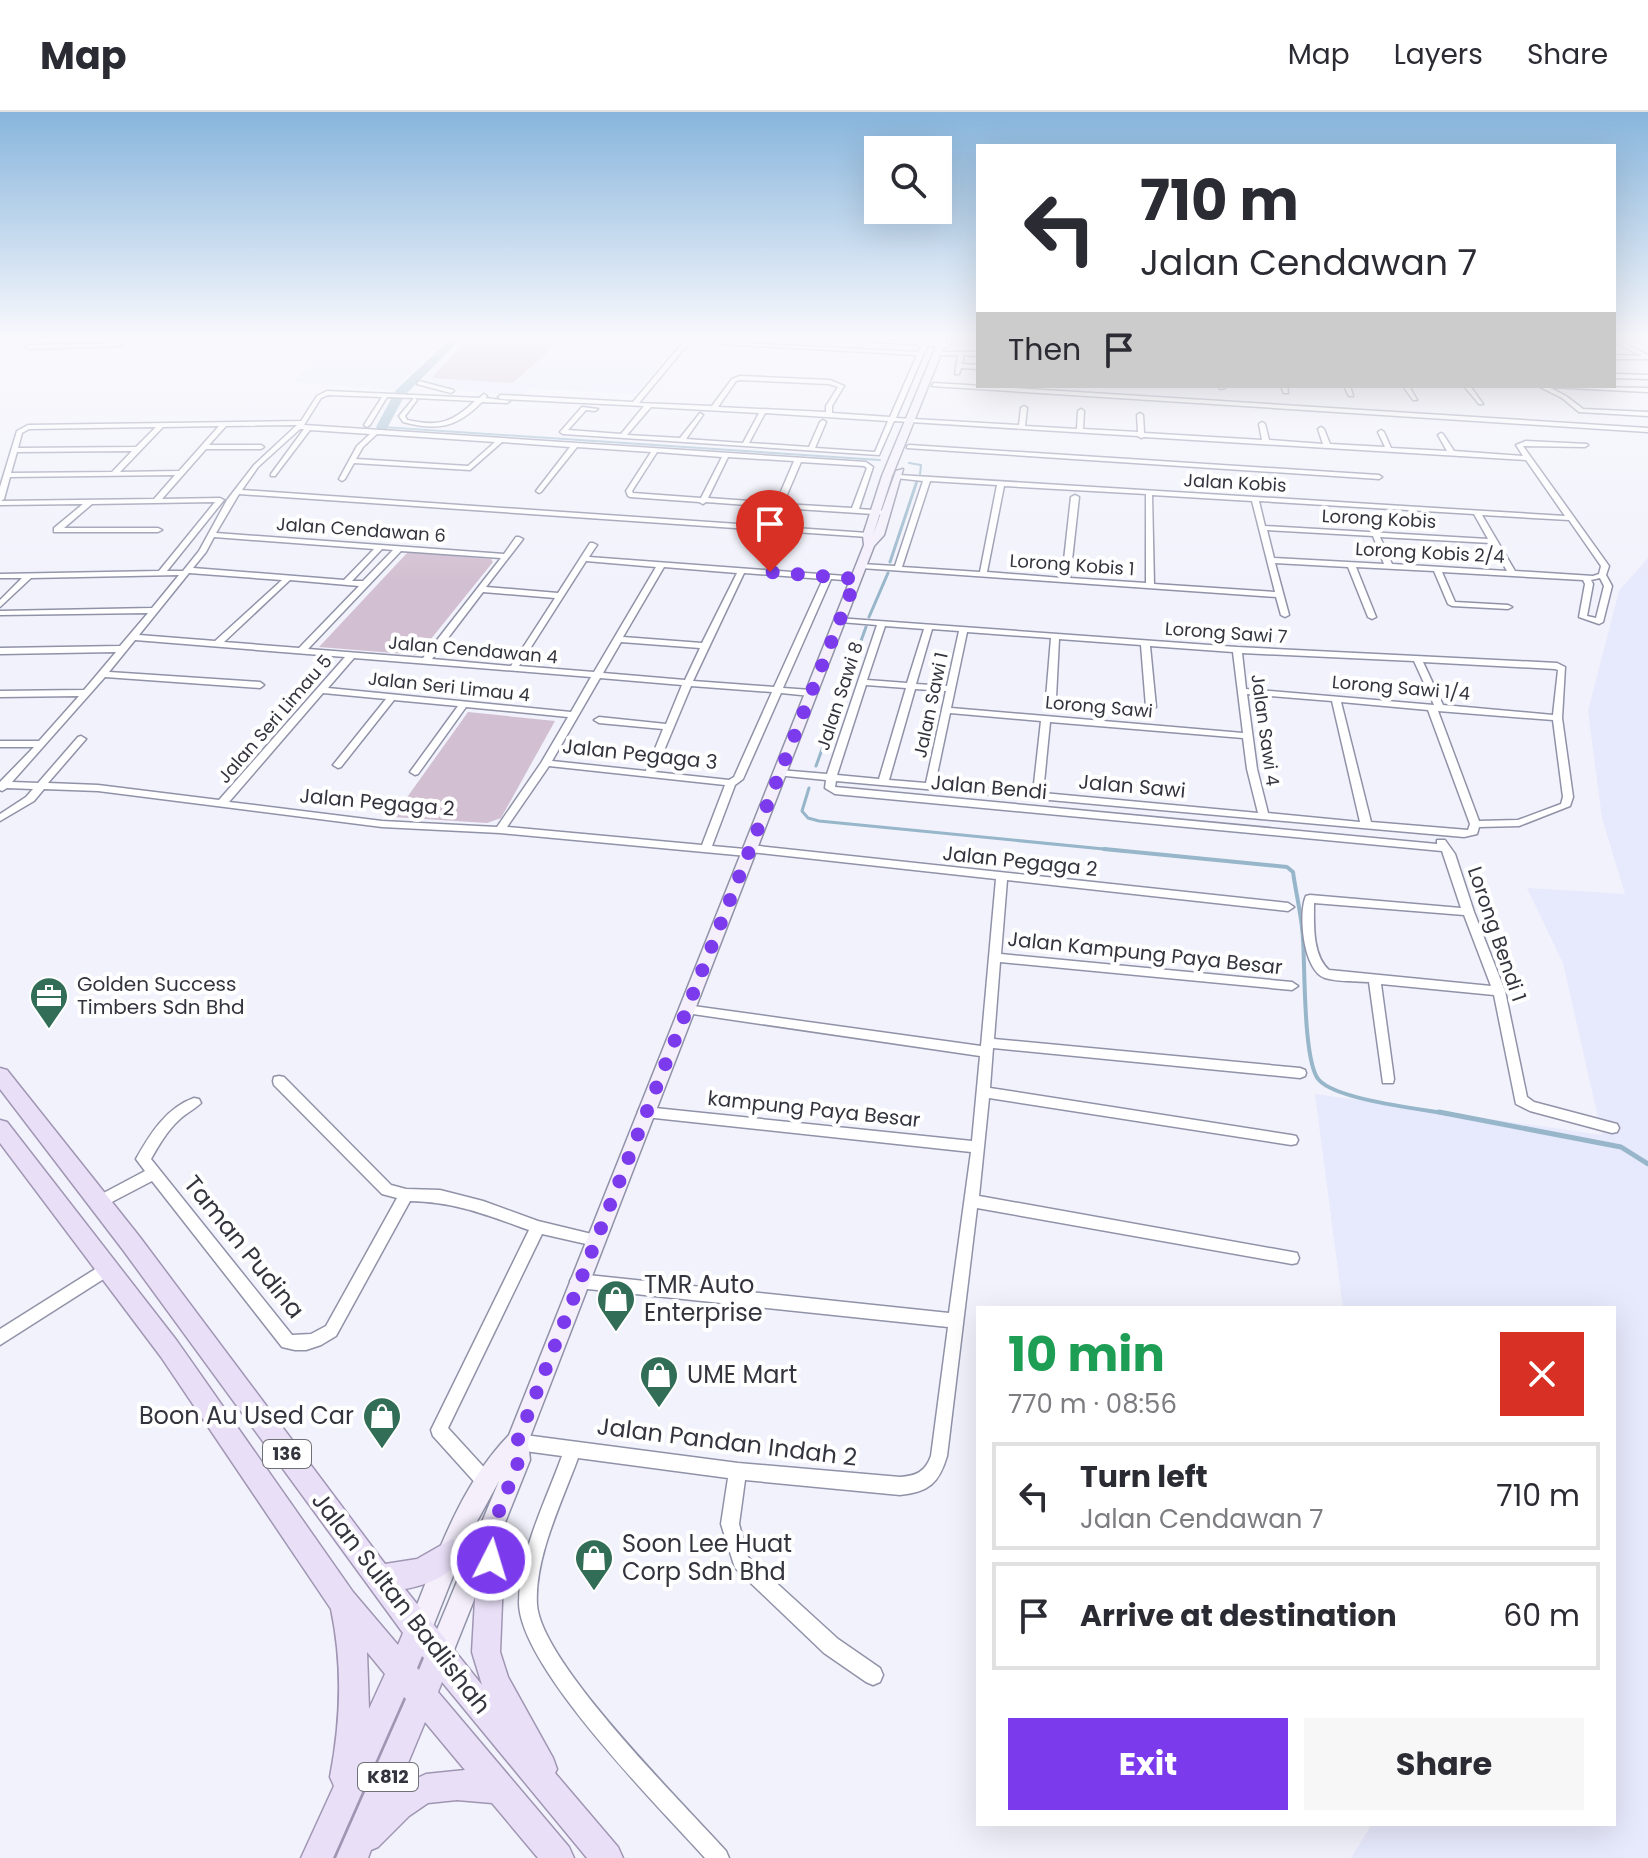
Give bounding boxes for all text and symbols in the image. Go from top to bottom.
text: Map [40,29,127,82]
text: Map [1288,35,1350,74]
text: Layers [1394,35,1483,74]
text: Share [1527,35,1608,74]
map controls [864,136,952,224]
button: search [864,136,952,224]
text: 710 m [1140,161,1299,240]
icon: left [1008,176,1112,280]
text: Jalan Cendawan 7 [1140,237,1477,288]
text: Then [1008,328,1081,371]
icon: arrive [1097,328,1141,372]
street label: Jalan Kobis [1183,467,1287,498]
pin [736,490,804,572]
icon: arrive [748,502,792,546]
street label: Lorong Kobis [1321,503,1437,534]
street label: Jalan Cendawan 6 [275,511,447,548]
street label: Lorong Kobis 2/4 [1355,536,1505,569]
street label: Lorong Kobis 1 [1009,548,1135,581]
street label: Lorong Sawi 7 [1164,616,1288,649]
street label: Jalan Cendawan 4 [387,630,559,669]
street label: Jalan Sawi 8 [810,638,869,753]
street label: Jalan Seri Limau 5 [212,649,337,788]
street label: Jalan Sawi 1 [907,650,954,760]
street label: Jalan Seri Limau 4 [367,666,531,707]
street label: Lorong Sawi 1/4 [1331,669,1471,706]
street label: Jalan Sawi 4 [1245,672,1286,787]
street label: Lorong Sawi [1044,689,1154,724]
street label: Jalan Pegaga 3 [561,732,719,776]
street label: Jalan Sawi [1077,767,1187,805]
street label: Jalan Bendi [930,768,1048,806]
street label: Jalan Pegaga 2 [298,781,456,823]
street label: Jalan Pegaga 2 [941,839,1099,883]
street label: Lorong Bendi 1 [1461,863,1533,1005]
street label: Jalan Kampung Paya Besar [1006,925,1284,981]
place label: Golden Success Timbers Sdn Bhd [77,970,244,1021]
office icon: Golden Success Timbers Sdn Bhd [28,975,70,1030]
street label: kampung Paya Besar [706,1084,922,1134]
street label: Taman Pudina [177,1168,312,1325]
place label: TMR Auto Enterprise [644,1268,763,1329]
shop icon: TMR Auto Enterprise [595,1278,637,1333]
text: 10 min [1008,1321,1165,1388]
button: close [1500,1332,1584,1416]
shop icon: UME Mart [638,1354,680,1409]
place label: UME Mart [687,1358,797,1391]
text: 770 m · 08:56 [1008,1386,1177,1422]
shop icon: Boon Au Used Car [361,1395,403,1450]
place label: Boon Au Used Car [139,1399,354,1432]
street label: Jalan Pandan Indah 2 [595,1409,859,1474]
road number: 136 [263,1440,311,1468]
text: Turn left [1080,1455,1208,1498]
icon: left [1012,1474,1056,1518]
text: 710 m [1496,1474,1580,1517]
street label: Jalan Sultan Badlishah [304,1485,499,1721]
text: Jalan Cendawan 7 [1080,1501,1324,1537]
position arrow [449,1518,533,1602]
place label: Soon Lee Huat Corp Sdn Bhd [622,1527,792,1588]
shop icon: Soon Lee Huat Corp Sdn Bhd [573,1537,615,1592]
icon: arrive [1012,1594,1056,1638]
text: Arrive at destination [1080,1594,1397,1637]
text: 60 m [1503,1594,1580,1637]
button: Exit [1008,1718,1288,1810]
button: Share [1304,1718,1584,1810]
road number: K812 [358,1763,418,1791]

